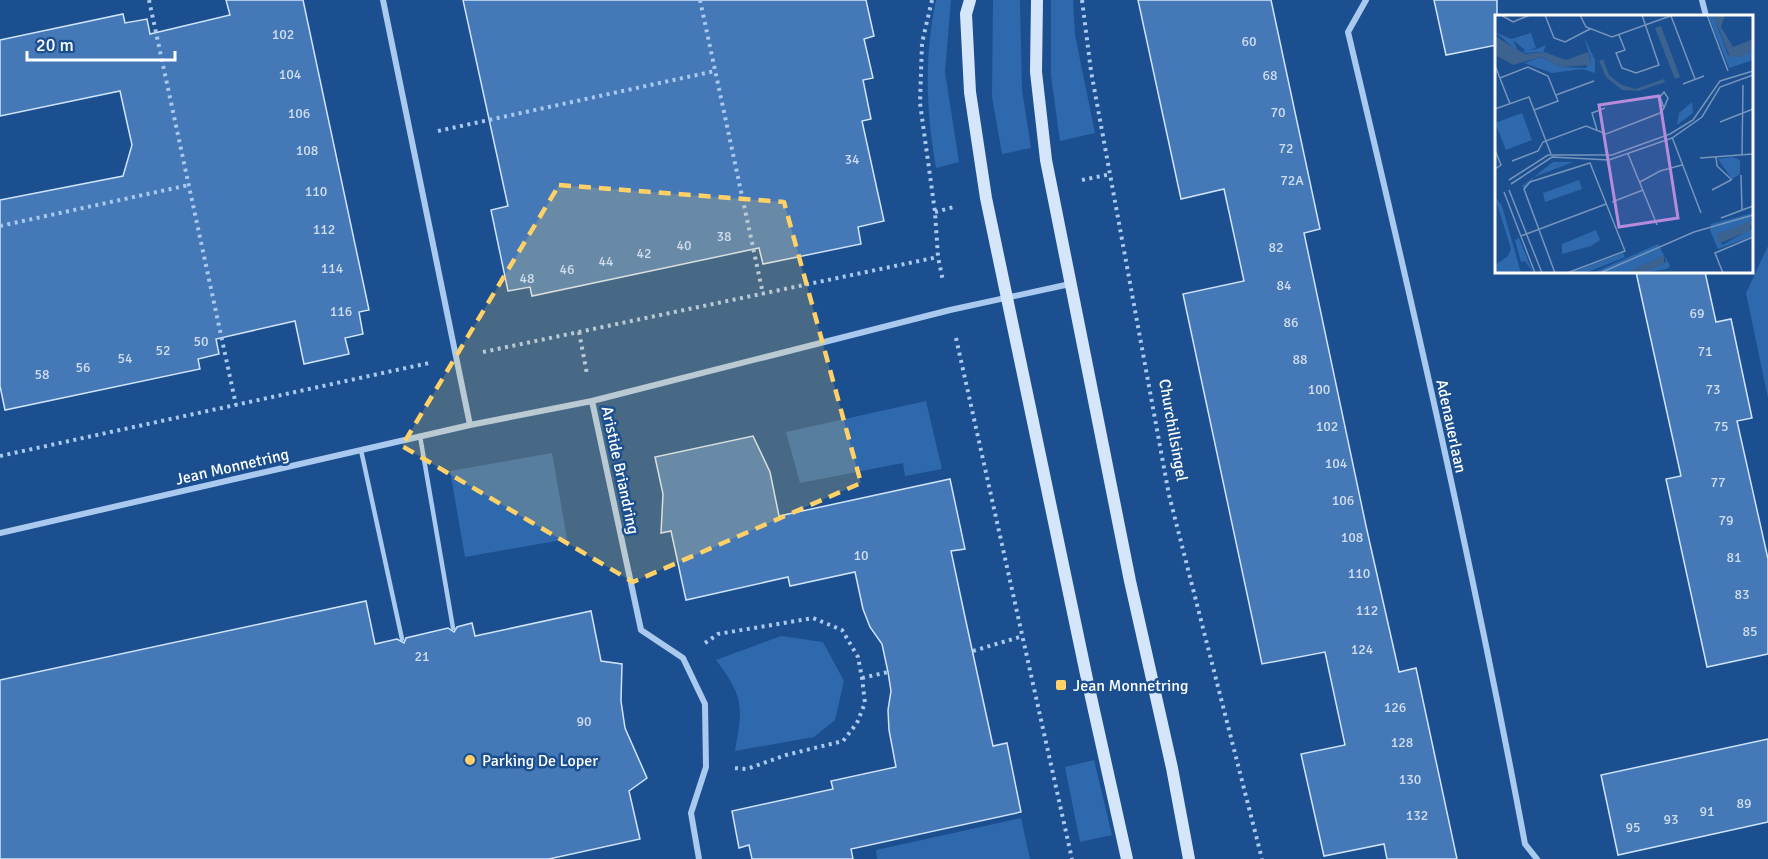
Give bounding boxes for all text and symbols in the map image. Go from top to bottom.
inset map [1495,15,1753,273]
scale bar [27,24,176,62]
house number: 102 [272,26,294,43]
house number: 60 [1241,33,1257,50]
text: 20 m [36,34,74,56]
house number: 104 [279,66,302,83]
house number: 68 [1262,67,1278,84]
house number: 70 [1270,104,1286,121]
house number: 106 [288,105,310,122]
house number: 72 [1278,140,1294,157]
house number: 108 [296,142,318,159]
house number: 34 [844,151,860,168]
house number: 72A [1280,172,1304,189]
house number: 110 [305,183,327,200]
house number: 112 [313,221,335,238]
house number: 38 [716,228,732,245]
house number: 40 [676,237,692,254]
house number: 82 [1268,239,1284,256]
house number: 42 [636,245,652,262]
house number: 44 [598,253,614,270]
house number: 114 [321,260,344,277]
house number: 46 [559,261,575,278]
house number: 48 [519,270,535,287]
house number: 84 [1276,277,1292,294]
house number: 116 [330,303,352,320]
house number: 69 [1689,305,1705,322]
house number: 86 [1283,314,1299,331]
house number: 50 [193,333,209,350]
house number: 52 [155,342,171,359]
house number: 71 [1697,343,1713,360]
house number: 54 [117,350,133,367]
house number: 88 [1292,351,1308,368]
house number: 56 [75,359,91,376]
house number: 58 [34,366,50,383]
street label: Churchillsingel [1154,377,1192,483]
street label: Adenauerlaan [1431,378,1471,475]
house number: 100 [1308,381,1330,398]
house number: 73 [1705,381,1721,398]
street label: Aristide Briandring [597,404,643,536]
house number: 102 [1316,418,1338,435]
house number: 75 [1713,418,1729,435]
street label: Jean Monnetring [174,444,291,490]
house number: 104 [1325,455,1348,472]
house number: 77 [1710,474,1726,491]
house number: 106 [1332,492,1354,509]
house number: 79 [1718,512,1734,529]
house number: 108 [1341,529,1363,546]
house number: 10 [853,547,869,564]
house number: 81 [1726,549,1742,566]
house number: 110 [1348,565,1370,582]
house number: 83 [1734,586,1750,603]
house number: 112 [1356,602,1378,619]
house number: 85 [1742,623,1758,640]
house number: 124 [1351,641,1374,658]
house number: 21 [414,648,430,665]
place label: Jean Monnetring [1073,676,1189,696]
marker: Jean Monnetring [1054,678,1068,692]
house number: 126 [1384,699,1406,716]
house number: 90 [576,713,592,730]
house number: 128 [1391,734,1413,751]
place label: Parking De Loper [482,751,598,771]
marker: Parking De Loper [463,753,477,767]
house number: 130 [1399,771,1421,788]
house number: 89 [1736,795,1752,812]
house number: 91 [1699,803,1715,820]
house number: 132 [1406,807,1428,824]
house number: 93 [1663,811,1679,828]
house number: 95 [1625,819,1641,836]

